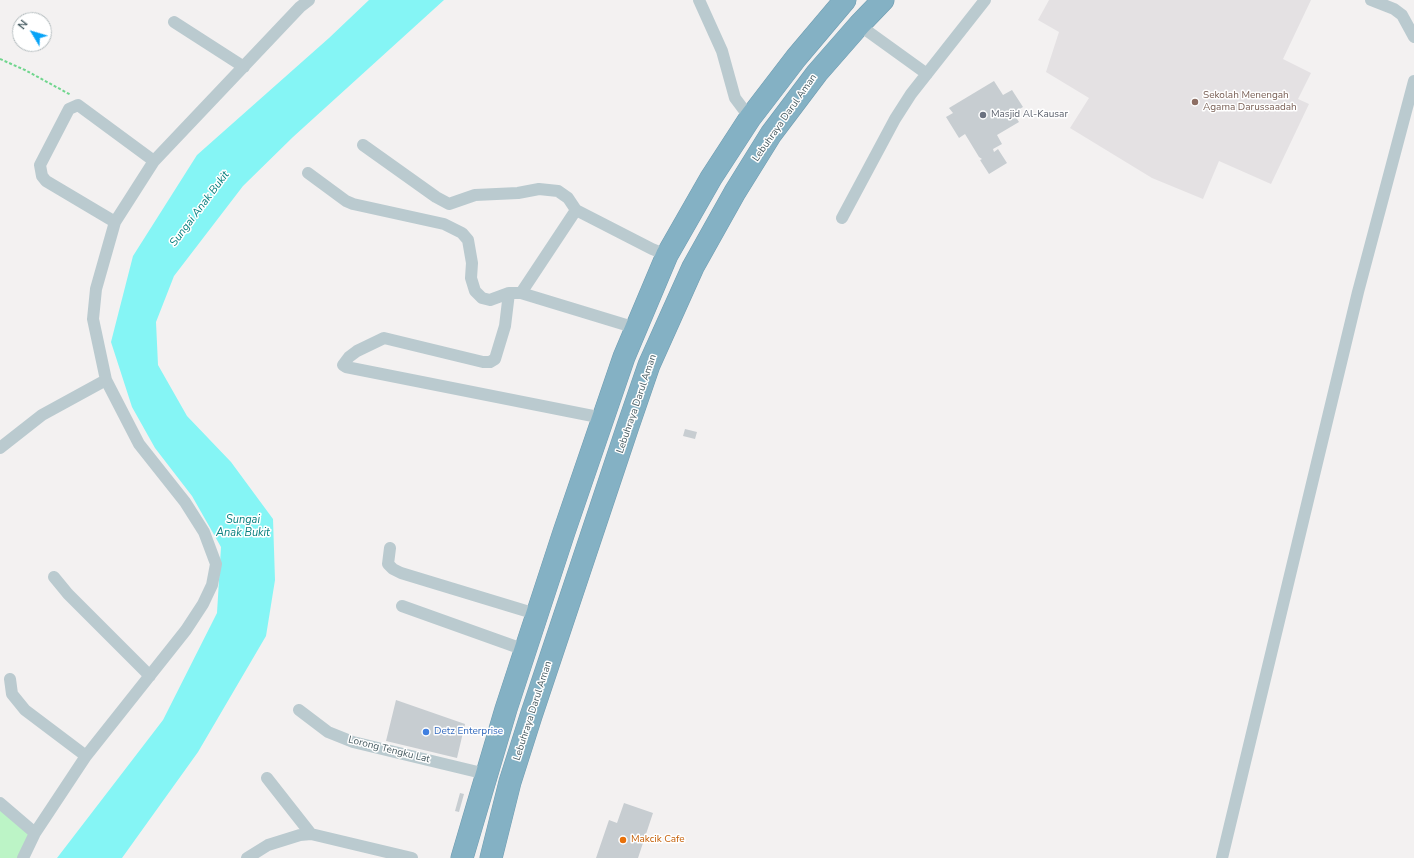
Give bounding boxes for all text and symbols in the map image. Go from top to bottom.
north arrow [12,12,52,52]
text: N [14,17,31,33]
street label: Lebuhraya Darul Aman [750,72,820,164]
place label: Sekolah Menengah Agama Darussaadah [1203,90,1297,114]
marker: Sekolah Menengah Agama Darussaadah [1190,97,1200,107]
place label: Masjid Al-Kausar [991,109,1068,121]
marker: Masjid Al-Kausar [978,110,988,120]
water label: Sungai Anak Bukit [167,169,233,249]
street label: Lebuhraya Darul Aman [614,353,660,455]
water label: Sungai Anak Bukit [216,513,270,539]
street label: Lebuhraya Darul Aman [511,660,555,762]
place label: Detz Enterprise [434,726,503,738]
marker: Detz Enterprise [421,727,431,737]
street label: Lorong Tengku Lat [347,734,431,766]
place label: Makcik Cafe [631,834,685,846]
marker: Makcik Cafe [618,835,628,845]

